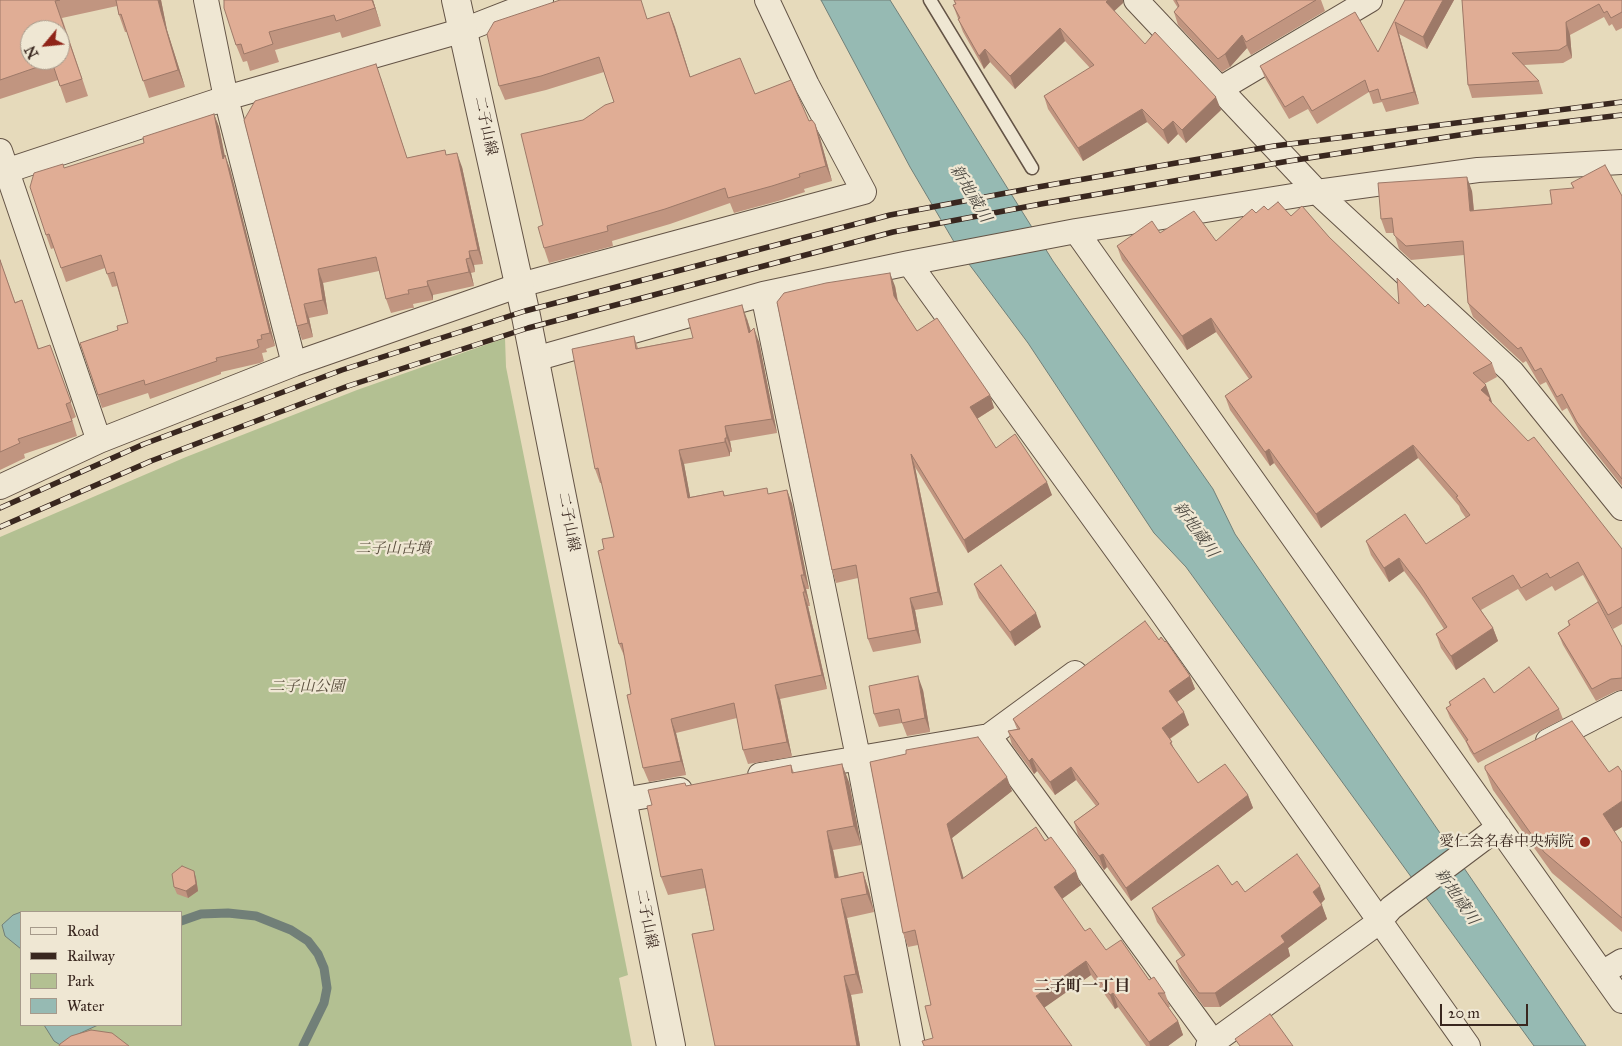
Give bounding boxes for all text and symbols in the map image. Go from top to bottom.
north arrow [20,20,70,70]
text: N [22,43,42,61]
street label: 二子山線 [470,95,500,157]
water label: 新地蔵川 [945,162,995,226]
street label: 二子山線 [553,491,583,553]
water label: 新地蔵川 [1168,498,1222,562]
park label: 二子山古墳 [356,540,430,558]
park label: 二子山公園 [270,678,344,696]
place label: 愛仁会名春中央病院 [1439,833,1574,851]
marker: 愛仁会名春中央病院 [1578,835,1592,849]
water label: 新地蔵川 [1430,865,1482,929]
street label: 二子山線 [631,888,661,950]
legend [20,911,182,1026]
text: Road [67,922,99,940]
text: Railway [67,947,115,965]
text: Park [67,972,94,990]
district label: 二子町一丁目 [1034,977,1130,997]
scale bar [1442,994,1530,1026]
text: Water [67,997,104,1015]
text: 20 m [1448,1004,1480,1022]

